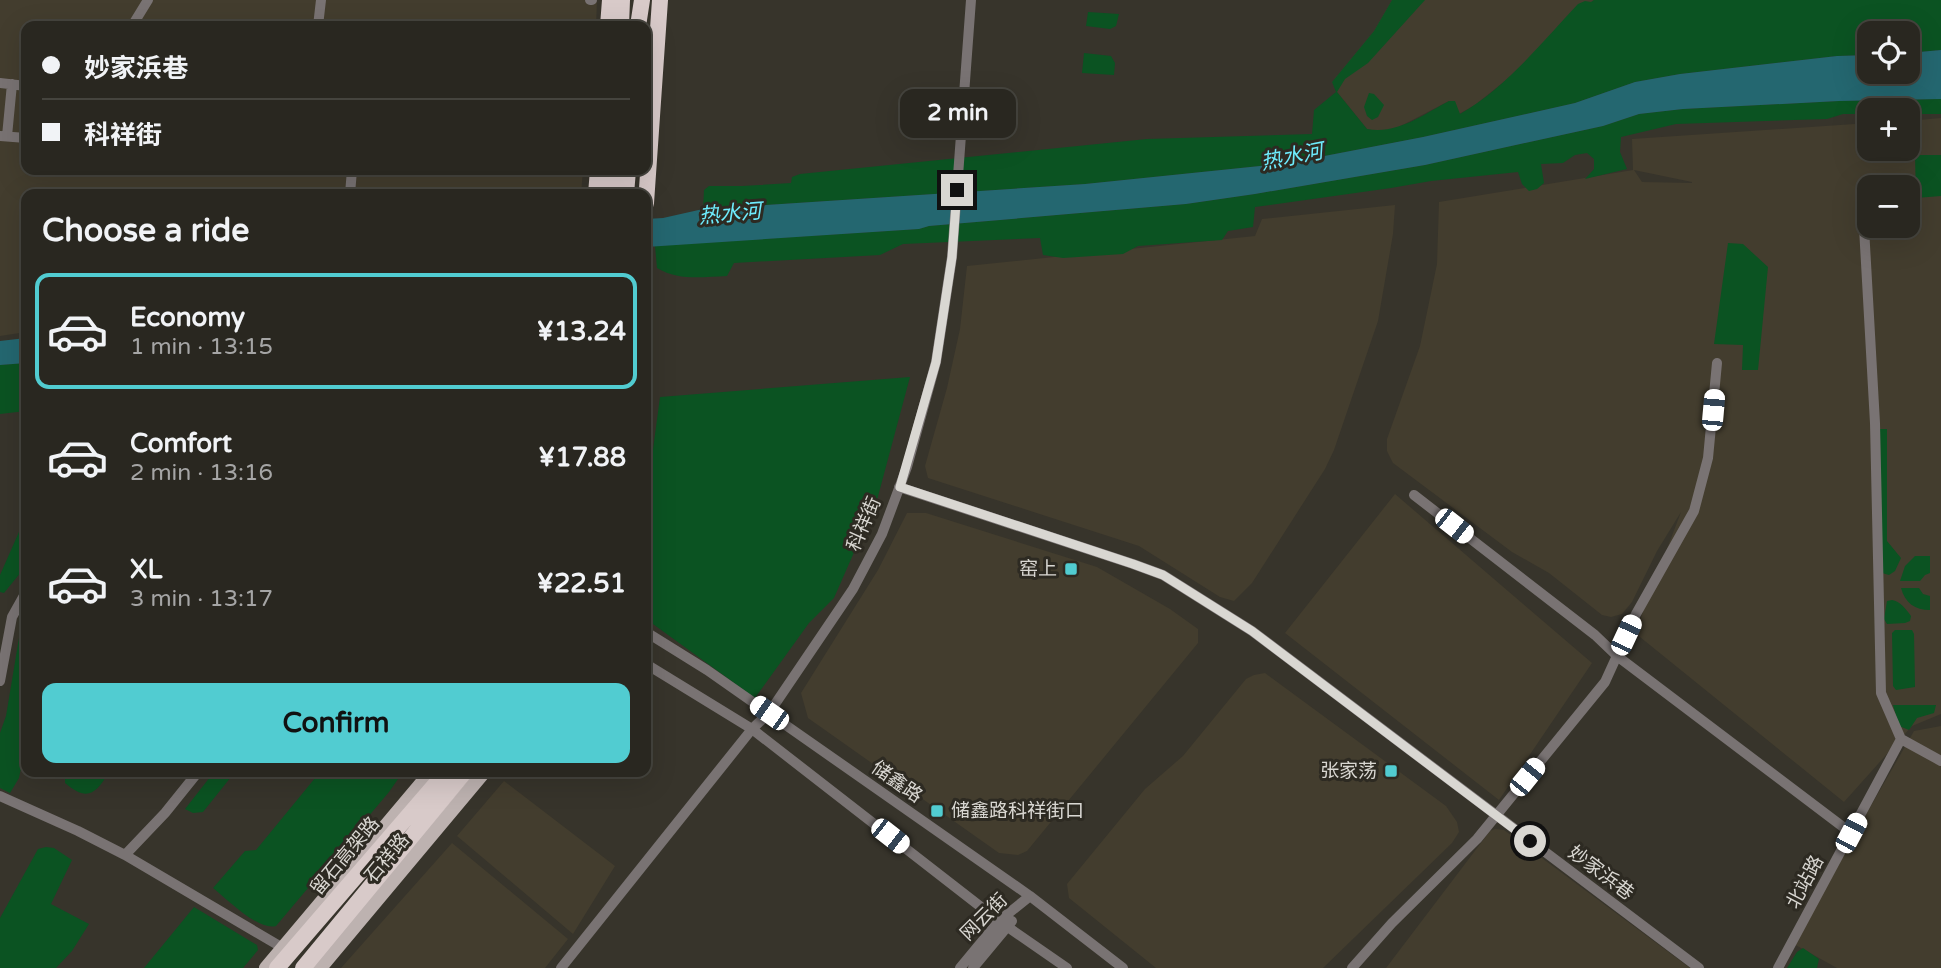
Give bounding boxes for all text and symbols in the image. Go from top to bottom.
map controls [1857,21,1920,238]
button: locate [1857,21,1920,84]
text: 妙家浜巷 [84,53,188,84]
callout: 2 min [899,88,1015,138]
button: + [1857,98,1920,161]
text: 2 min [927,99,989,127]
text: 科祥街 [84,120,162,151]
water label: 热水河 [1259,138,1329,175]
route end [941,174,973,206]
button: − [1857,175,1920,238]
water label: 热水河 [698,198,766,229]
text: Choose a ride [42,212,249,250]
icon: car [46,300,109,363]
text: Economy [130,302,245,333]
text: ¥13.24 [537,316,626,347]
text: 1 min · 13:15 [130,333,273,361]
car [1701,388,1726,432]
icon: car [46,426,109,489]
text: Comfort [130,428,232,459]
text: ¥17.88 [538,442,626,473]
text: 2 min · 13:16 [130,459,273,487]
street label: 科祥街 [842,493,886,555]
car [1431,505,1478,547]
icon: car [46,552,109,615]
text: XL [130,554,162,585]
place label: 窑上 [1019,558,1057,580]
marker: 窑上 [1063,561,1079,577]
text: ¥22.51 [537,568,626,599]
text: 3 min · 13:17 [130,585,273,613]
car [1608,612,1645,658]
button: Confirm [42,683,630,763]
car [746,692,793,734]
car [1506,754,1549,800]
street label: 储鑫路 [867,757,927,807]
place label: 张家荡 [1320,760,1377,782]
marker: 张家荡 [1383,763,1399,779]
place label: 储鑫路科祥街口 [951,800,1084,822]
marker: 储鑫路科祥街口 [929,803,945,819]
car [1832,810,1871,856]
street label: 留石高架路 [306,813,384,899]
car [867,815,914,857]
route start [1514,825,1546,857]
street label: 石祥路 [360,829,414,887]
street label: 妙家浜巷 [1564,841,1638,905]
street label: 北站路 [1782,852,1828,912]
street label: 网云街 [956,889,1012,945]

